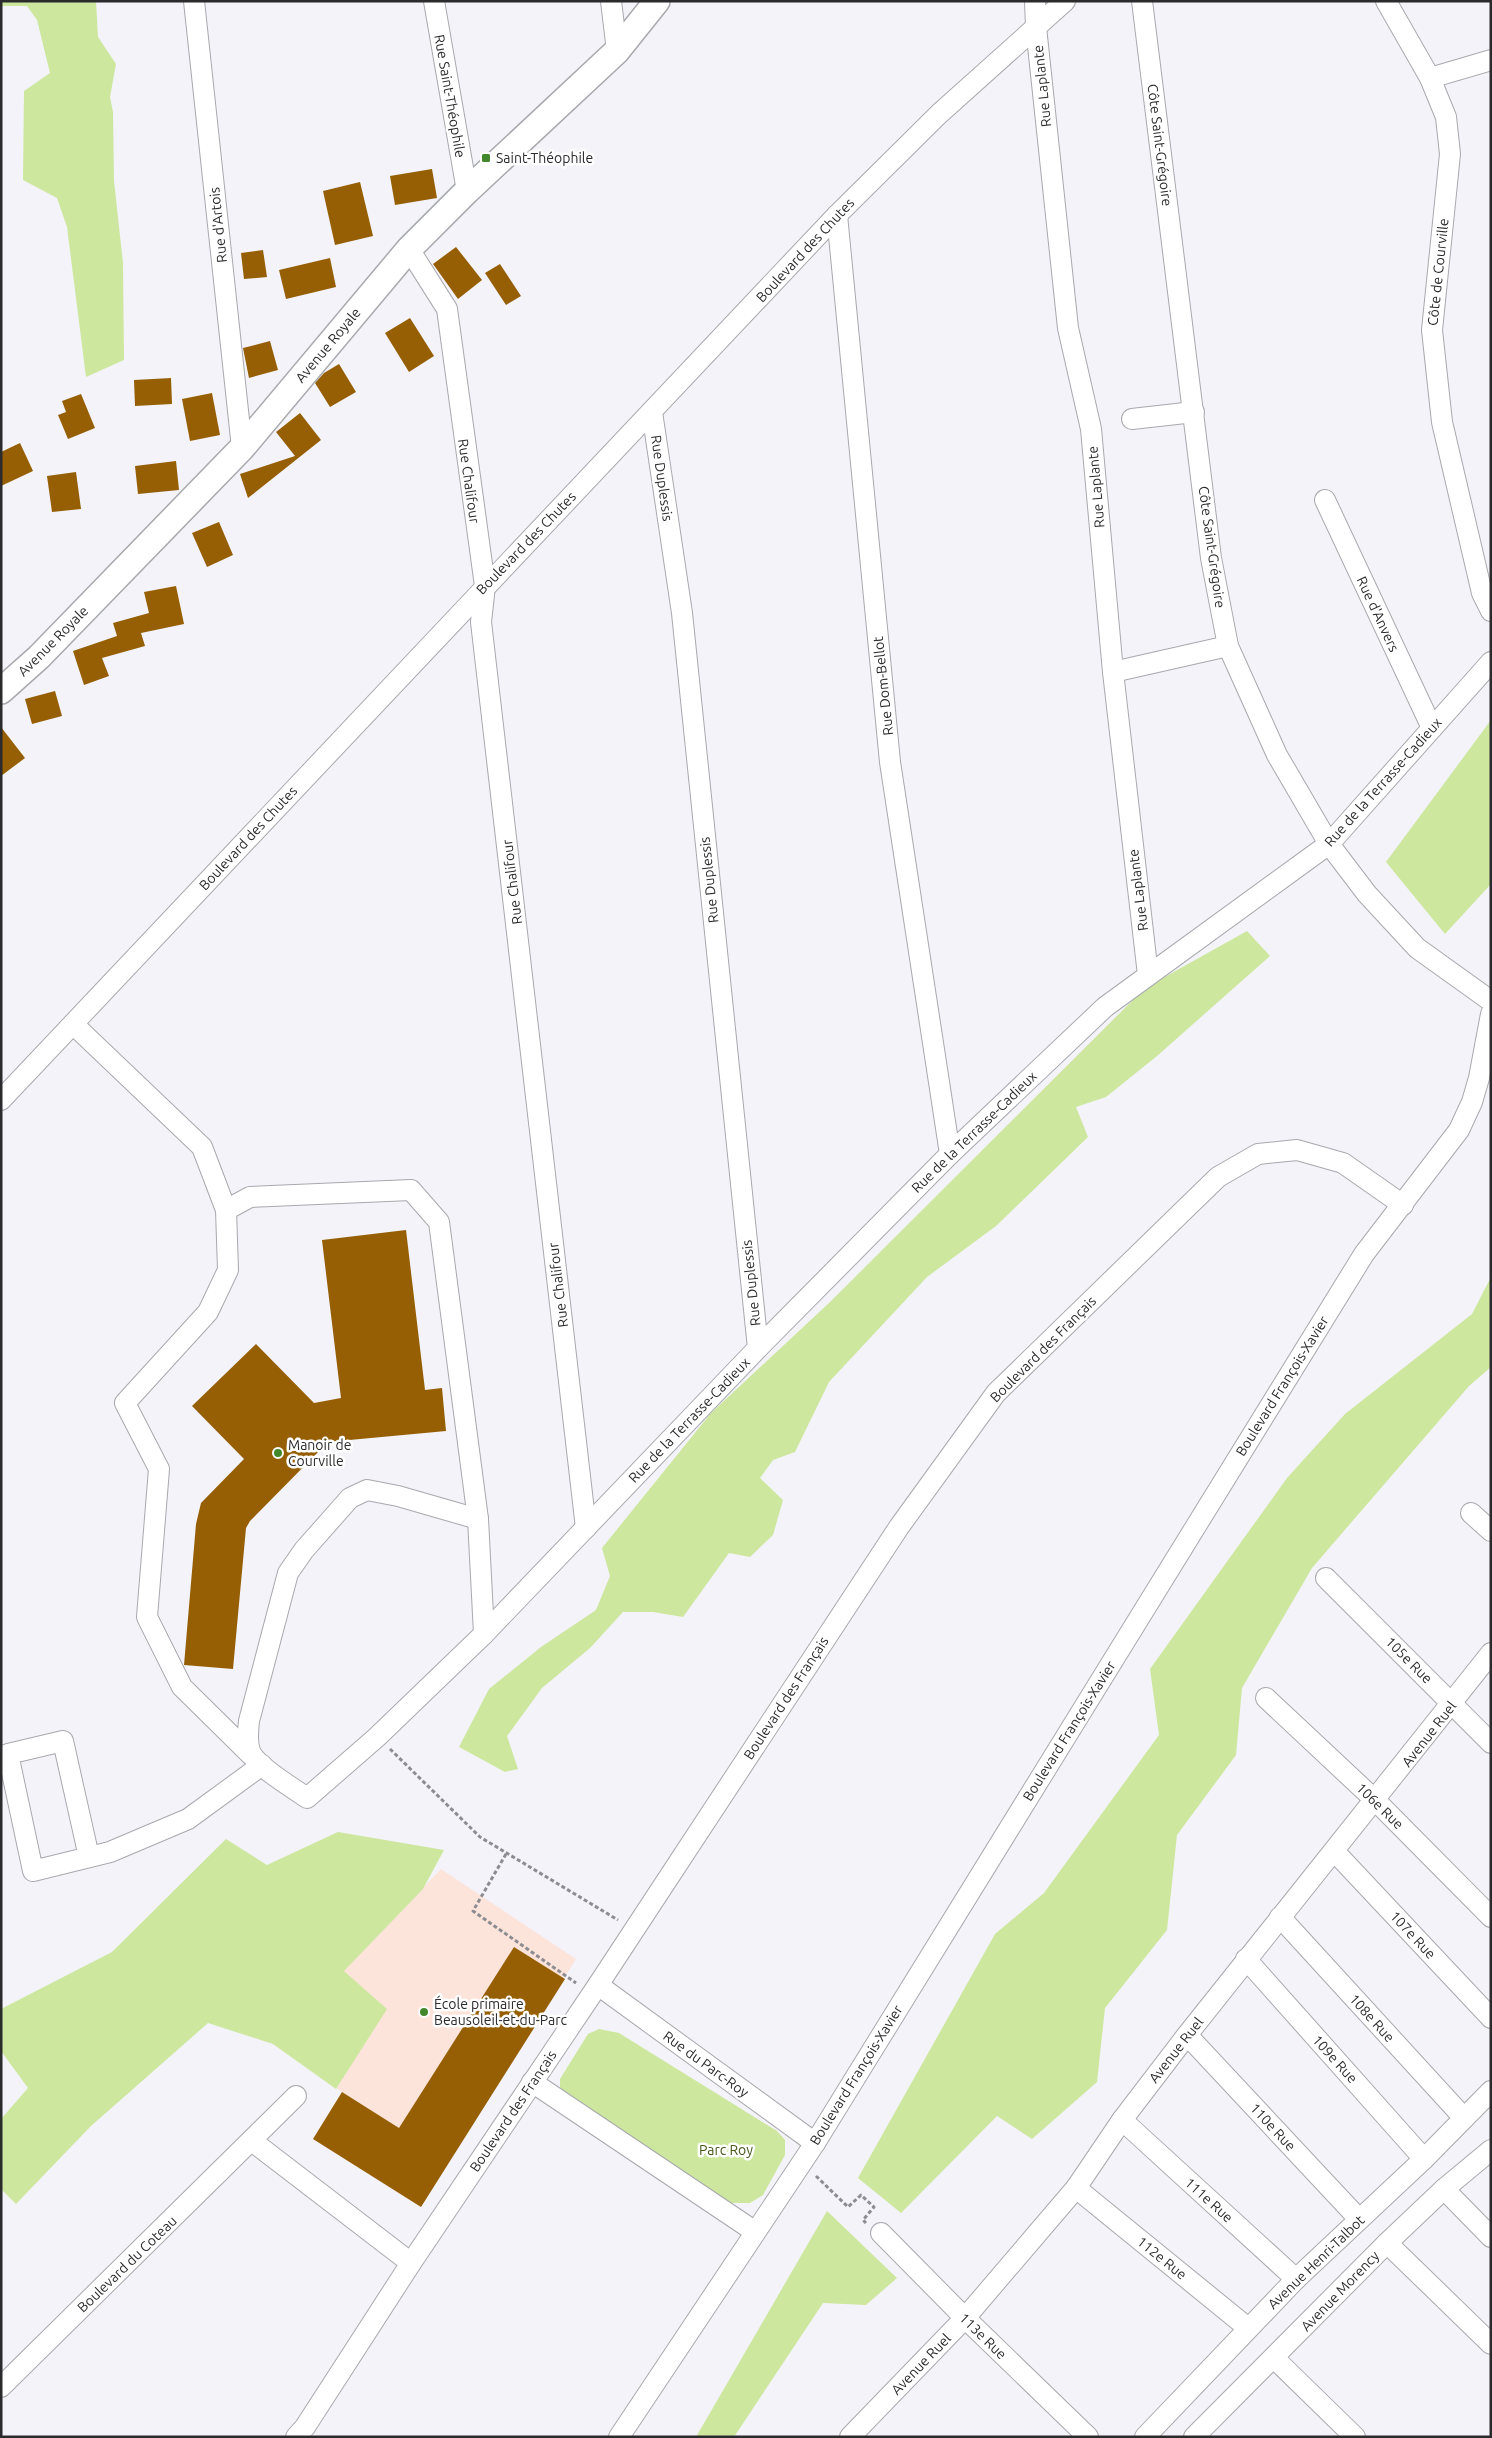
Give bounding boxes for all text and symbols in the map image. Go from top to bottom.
street label: Rue Saint-Théophile [431,33,469,159]
street label: Rue Laplante [1030,44,1054,128]
street label: Côte Saint-Grégoire [1145,83,1175,207]
place label: Saint-Théophile [496,150,593,166]
marker: Saint-Théophile [480,152,492,164]
street label: Rue d'Artois [206,186,230,264]
street label: Boulevard des Chutes [753,195,857,305]
street label: Côte de Courville [1424,217,1452,327]
street label: Avenue Royale [292,304,364,386]
street label: Rue Duplessis [648,434,676,522]
street label: Rue Chalifour [455,438,483,525]
street label: Rue Laplante [1084,445,1108,529]
street label: Côte Saint-Grégoire [1195,485,1229,609]
street label: Boulevard des Chutes [473,488,579,598]
street label: Rue d'Anvers [1354,574,1402,654]
street label: Avenue Royale [15,603,91,679]
street label: Rue Dom-Bellot [870,635,896,736]
street label: Rue de la Terrasse-Cadieux [1321,714,1445,850]
street label: Boulevard des Chutes [196,783,300,893]
street label: Rue Duplessis [697,836,721,924]
street label: Rue Chalifour [499,838,525,925]
street label: Rue Laplante [1125,848,1151,932]
street label: Rue de la Terrasse-Cadieux [908,1068,1040,1196]
street label: Rue Duplessis [739,1239,763,1327]
street label: Rue Chalifour [545,1241,571,1328]
street label: Boulevard des Français [987,1293,1099,1405]
street label: Boulevard François-Xavier [1232,1313,1332,1459]
street label: Rue de la Terrasse-Cadieux [625,1354,753,1486]
place label: Manoir de Courville [288,1437,351,1469]
marker: Manoir de Courville [272,1447,284,1459]
street label: 105e Rue [1382,1633,1436,1687]
street label: Boulevard des Français [740,1634,832,1762]
street label: Boulevard François-Xavier [1019,1658,1119,1804]
street label: Avenue Ruel [1399,1698,1460,1770]
street label: 106e Rue [1353,1780,1407,1832]
street label: 107e Rue [1387,1908,1439,1962]
street label: 108e Rue [1346,1991,1398,2045]
place label: École primaire Beausoleil-et-du-Parc [434,1995,567,2028]
street label: Boulevard François-Xavier [806,2002,906,2148]
marker: École primaire Beausoleil-et-du-Parc [418,2006,430,2018]
street label: Avenue Ruel [1146,2014,1207,2086]
street label: Rue du Parc-Roy [660,2028,752,2100]
street label: 109e Rue [1309,2032,1361,2086]
street label: Boulevard des Français [466,2047,560,2175]
street label: 110e Rue [1247,2100,1299,2154]
park label: Parc Roy [699,2142,753,2158]
street label: 111e Rue [1182,2174,1236,2226]
street label: Avenue Henri-Talbot [1264,2211,1368,2312]
street label: Boulevard du Coteau [74,2212,180,2316]
street label: 112e Rue [1134,2233,1190,2283]
street label: Avenue Morency [1298,2247,1382,2334]
street label: 113e Rue [956,2310,1010,2362]
street label: Avenue Ruel [888,2330,954,2398]

